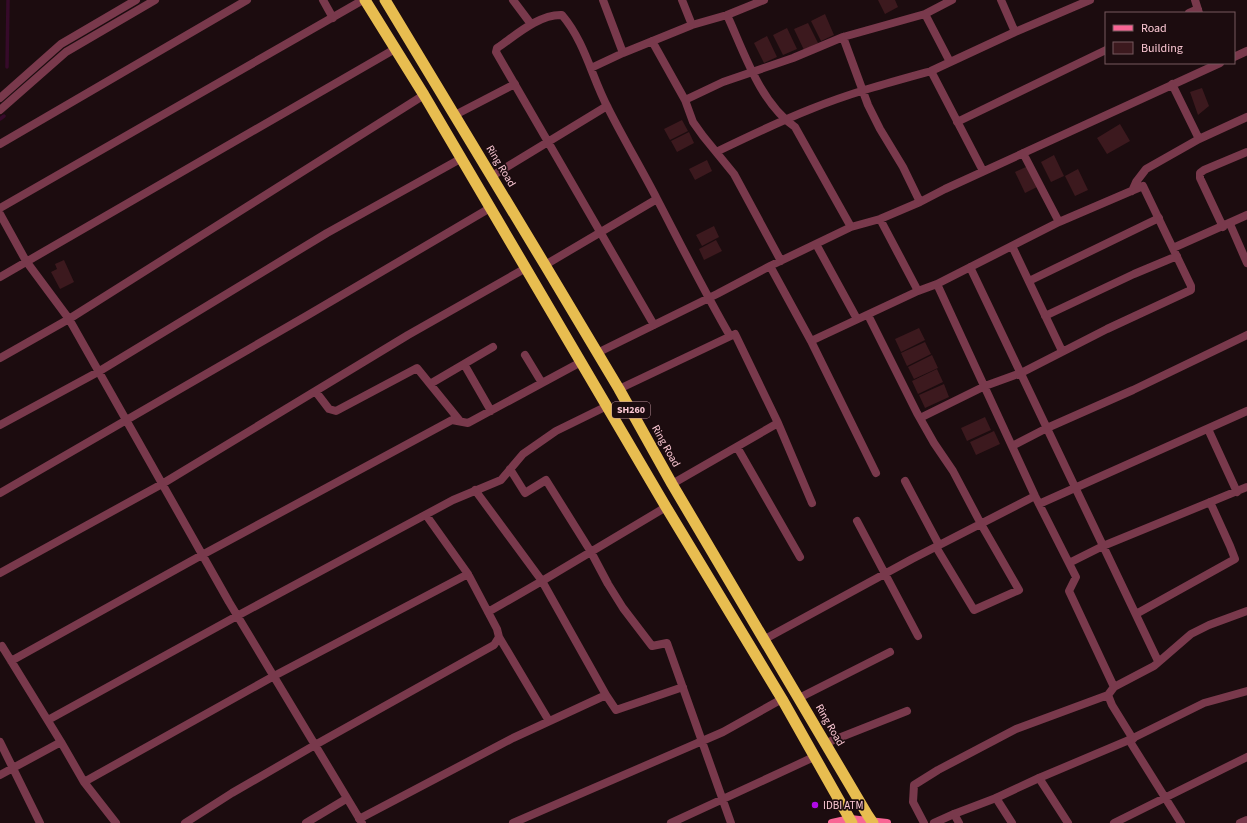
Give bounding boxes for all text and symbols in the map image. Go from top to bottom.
legend [1105,12,1235,64]
text: Road [1141,20,1167,37]
text: Building [1141,40,1183,57]
street label: Ring Road [483,142,519,190]
road number: SH260 [612,402,650,418]
street label: Ring Road [648,422,684,470]
street label: Ring Road [812,701,848,749]
place label: IDBI ATM [823,798,863,813]
marker: IDBI ATM [810,800,820,810]

